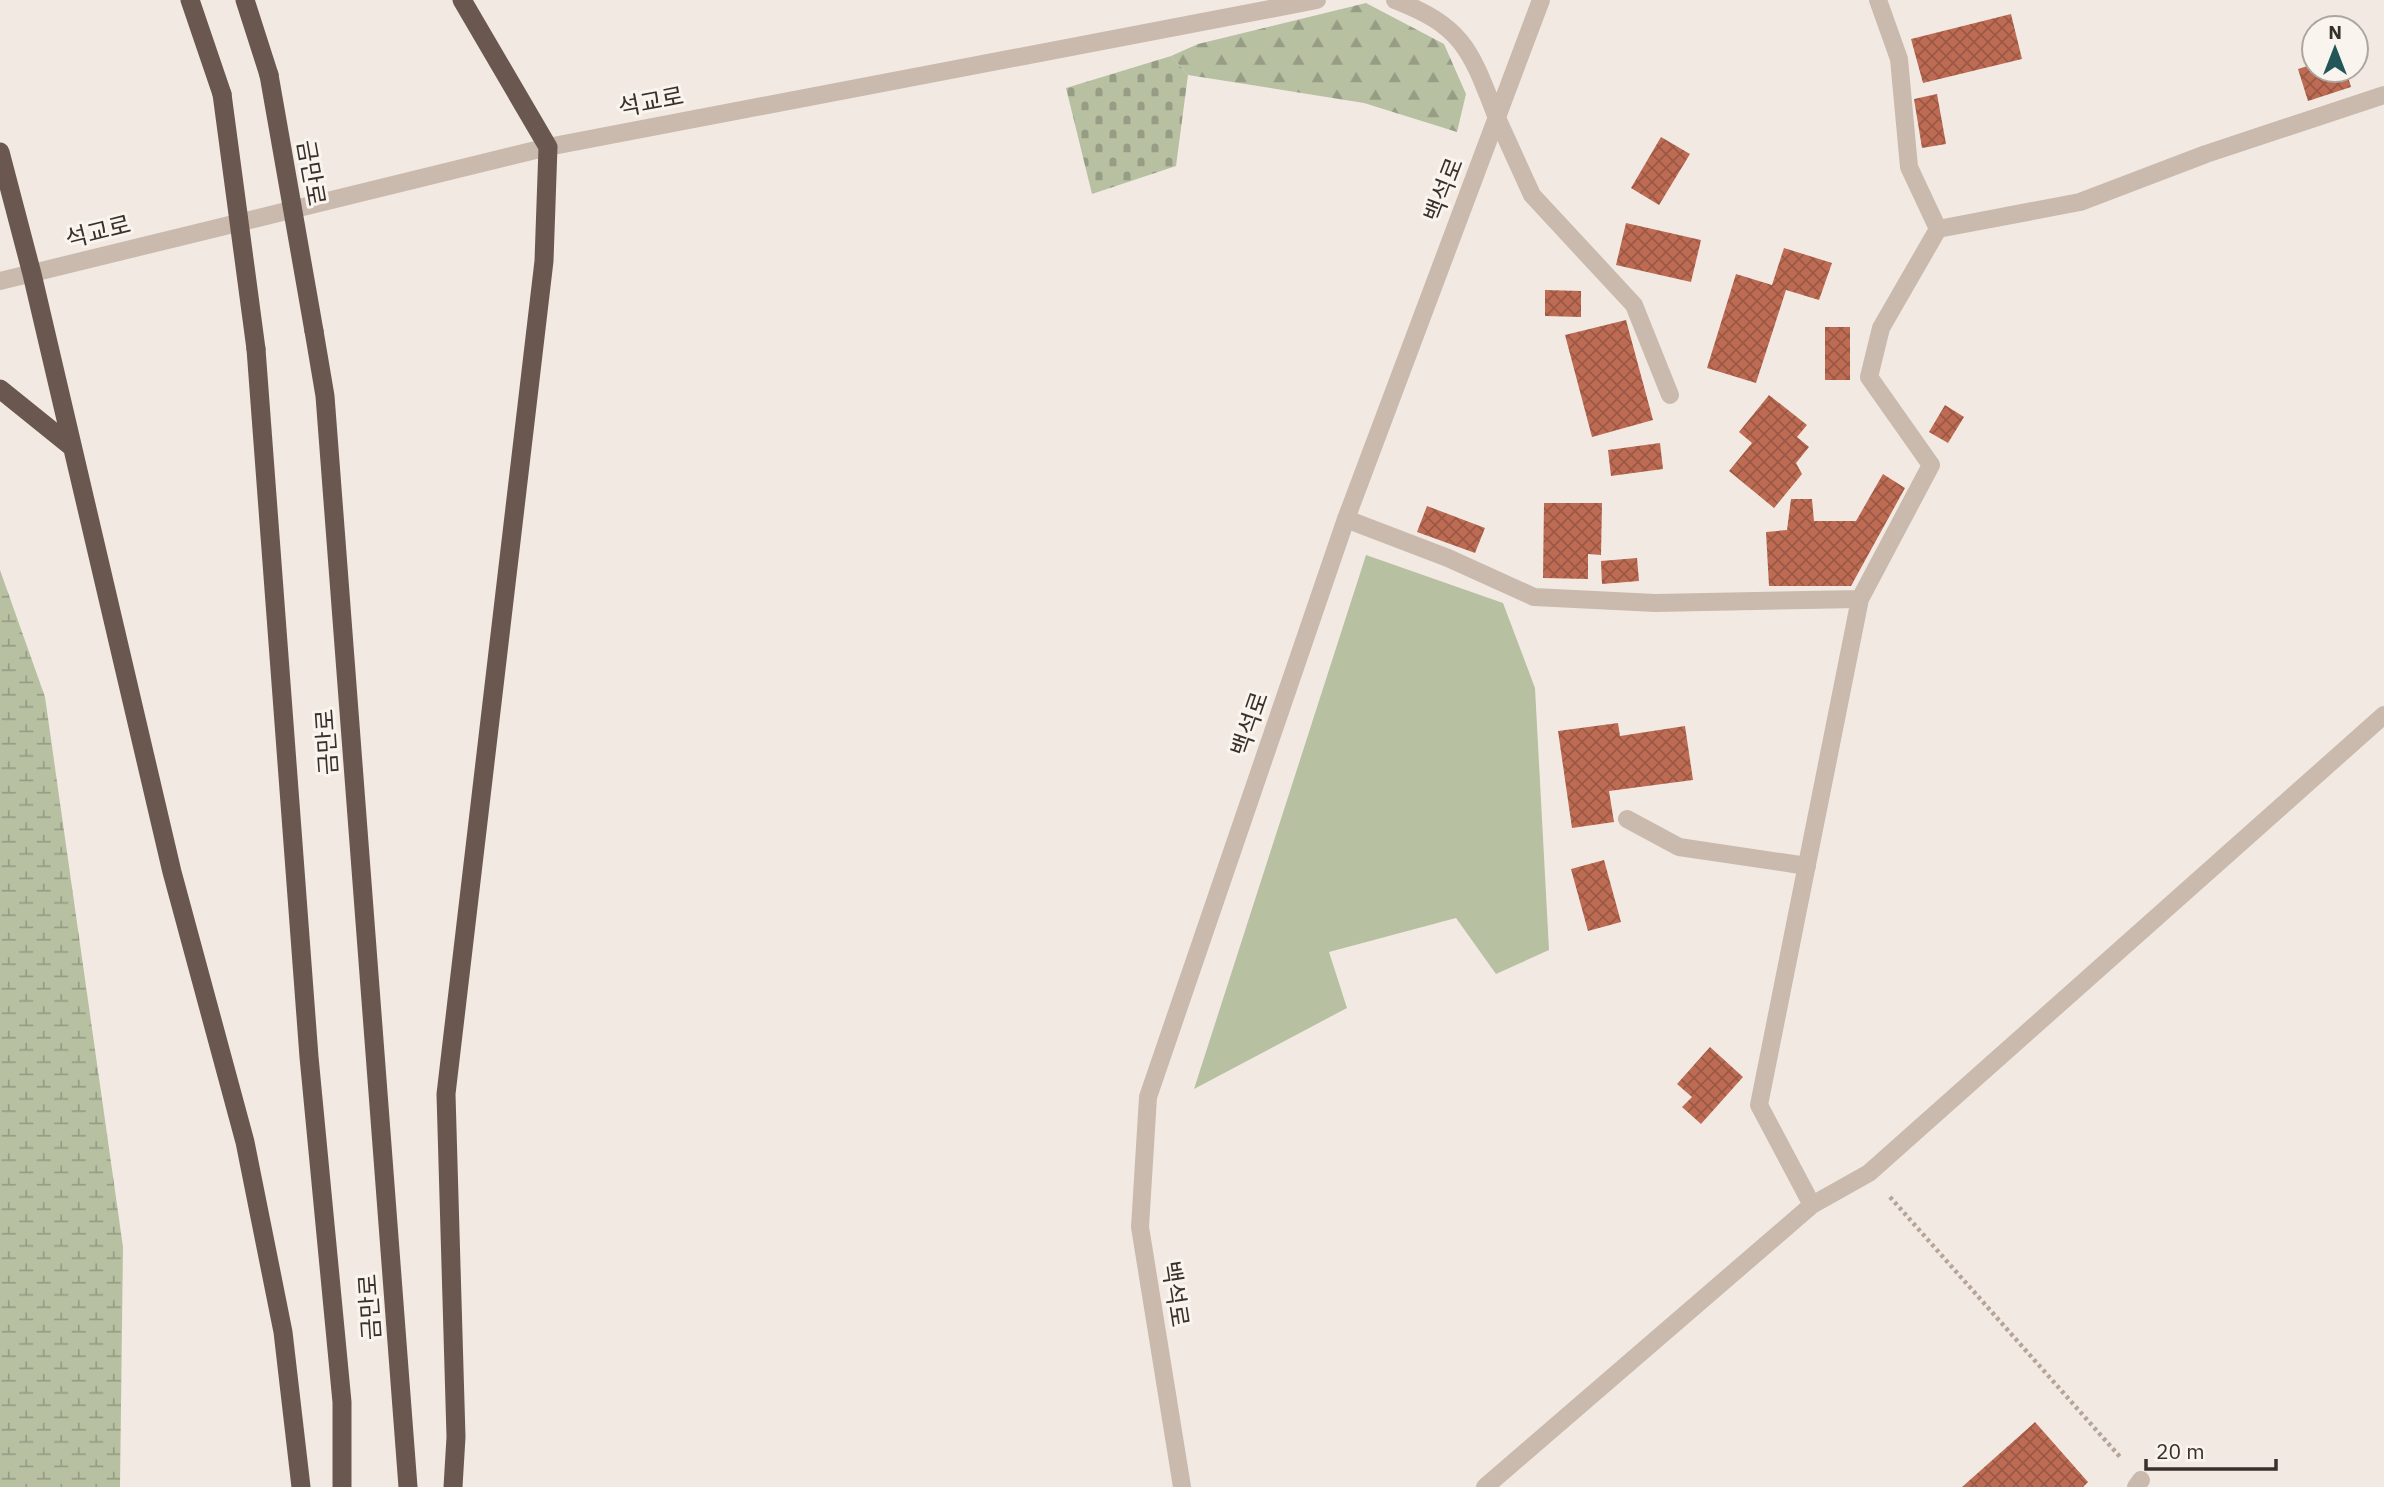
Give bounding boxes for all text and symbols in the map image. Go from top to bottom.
north arrow [2300,14,2370,84]
text: N [2328,20,2342,44]
street label: 석교로 [615,79,686,123]
street label: 금만로 [290,137,333,208]
street label: 백석로 [1416,153,1470,226]
street label: 석교로 [62,207,134,255]
street label: 백석로 [1223,687,1275,760]
street label: 금만로 [308,708,344,776]
street label: 백석로 [1155,1259,1197,1329]
street label: 금만로 [351,1273,387,1341]
scale bar [2146,1428,2276,1472]
text: 20 m [2156,1437,2205,1465]

